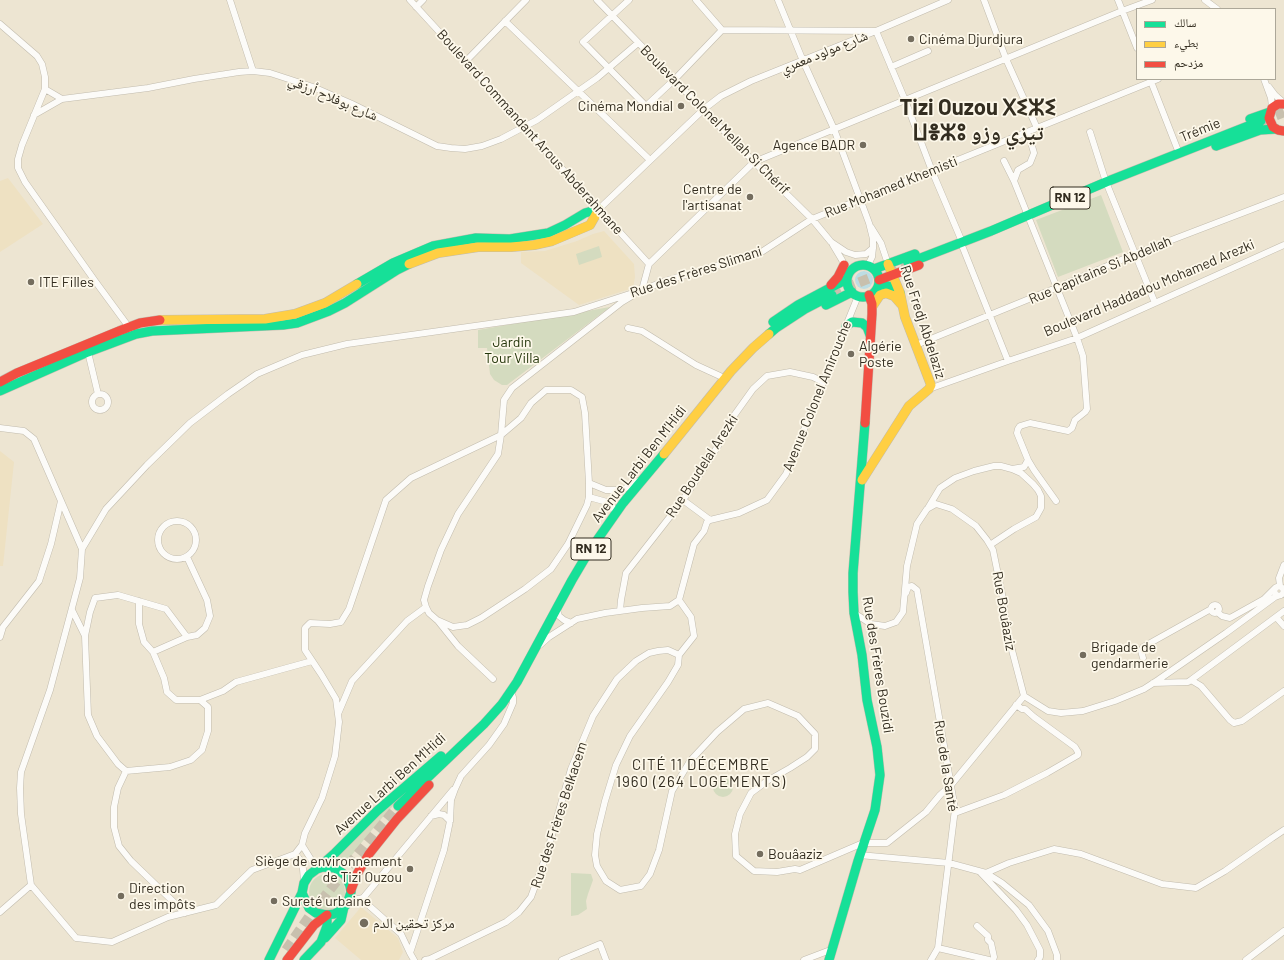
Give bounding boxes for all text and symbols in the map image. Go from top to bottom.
legend [1136,8,1276,80]
text: سالك [1174,15,1196,29]
street label: Boulevard Commandant Arous Abderahmane [433,26,627,238]
street label: شارع مولود معمري [778,27,870,77]
place label: Cinéma Djurdjura [919,31,1023,47]
marker: Cinéma Djurdjura [906,34,916,44]
text: بطيء [1174,35,1198,49]
street label: Boulevard Colonel Mellah Si Chérif [637,42,793,198]
text: مزدحم [1174,55,1203,69]
street label: شارع بوفلاح أرزقي [286,72,380,124]
district label: Tizi Ouzou ⵝⵉⵣⵉ ⵡⴻⵣⵓ تيزي وزو [900,95,1056,146]
place label: Cinéma Mondial [578,98,673,114]
marker: Cinéma Mondial [676,101,686,111]
street label: Trémie [1177,114,1223,146]
place label: Agence BADR [773,137,855,153]
marker: Agence BADR [858,140,868,150]
street label: Rue Mohamed Khemisti [822,153,960,221]
place label: Centre de l'artisanat [682,181,742,214]
road number: RN 12 [1050,187,1090,209]
marker: Centre de l'artisanat [745,192,755,202]
street label: Rue Capitaine Si Abdellah [1026,232,1174,308]
street label: Boulevard Haddadou Mohamed Arezki [1041,236,1257,340]
street label: Rue des Frères Slimani [628,243,764,301]
street label: Rue Fredj Abdelaziz [897,263,949,381]
place label: ITE Filles [39,274,94,290]
marker: ITE Filles [26,277,36,287]
street label: Avenue Colonel Amirouche [779,318,855,474]
park label: Jardin Tour Villa [484,334,540,366]
place label: Algérie Poste [859,338,902,370]
marker: Algérie Poste [846,349,856,359]
street label: Avenue Larbi Ben M'Hidi [588,402,690,526]
street label: Rue Boudelal Arezki [662,411,742,521]
road number: RN 12 [571,538,611,560]
street label: Rue Bouâaziz [989,570,1019,652]
street label: Rue des Frères Bouzidi [859,596,897,734]
place label: Brigade de gendarmerie [1091,639,1168,672]
marker: Brigade de gendarmerie [1078,650,1088,660]
street label: Rue de la Santé [930,719,962,813]
street label: Avenue Larbi Ben M'Hidi [331,730,449,838]
street label: Rue des Frères Belkacem [527,740,591,890]
district label: CITÉ 11 DÉCEMBRE 1960 (264 LOGEMENTS) [616,756,786,791]
place label: Bouâaziz [768,846,822,862]
marker: Bouâaziz [755,849,765,859]
place label: Siège de environnement de Tizi Ouzou [255,853,402,886]
marker: Siège de environnement de Tizi Ouzou [405,864,415,874]
place label: Direction des impôts [129,880,196,912]
marker: Direction des impôts [116,891,126,901]
place label: Sureté urbaine [282,893,371,909]
marker: Sureté urbaine [269,896,279,906]
place label: مركز تحقين الدم [373,915,455,931]
marker: مركز تحقين الدم [358,917,370,929]

